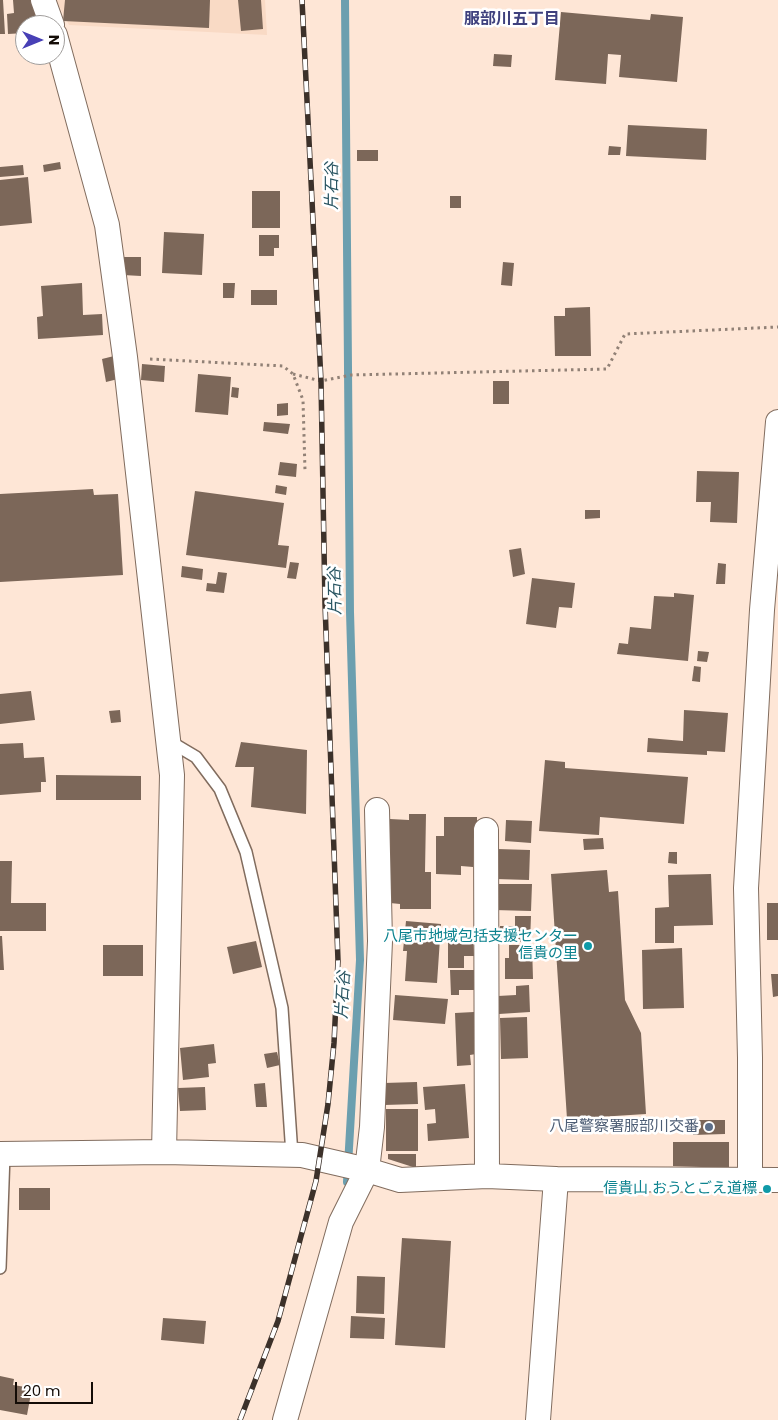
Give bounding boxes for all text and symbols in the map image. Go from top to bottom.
district label: 服部川五丁目 [464,10,560,30]
north arrow [15,15,65,65]
text: N [44,35,64,45]
water label: 片石谷 [323,162,343,210]
water label: 片石谷 [326,567,346,615]
place label: 八尾市地域包括支援センター 信貴の里 [383,928,578,963]
marker: 八尾市地域包括支援センター 信貴の里 [582,940,594,952]
water label: 片石谷 [333,971,355,1019]
place label: 八尾警察署服部川交番 [549,1118,699,1136]
marker: 八尾警察署服部川交番 [703,1121,715,1133]
place label: 信貴山 おうとごえ道標 [603,1180,757,1198]
marker: 信貴山 おうとごえ道標 [761,1183,773,1195]
scale bar [18,1372,95,1404]
text: 20 m [23,1380,61,1401]

